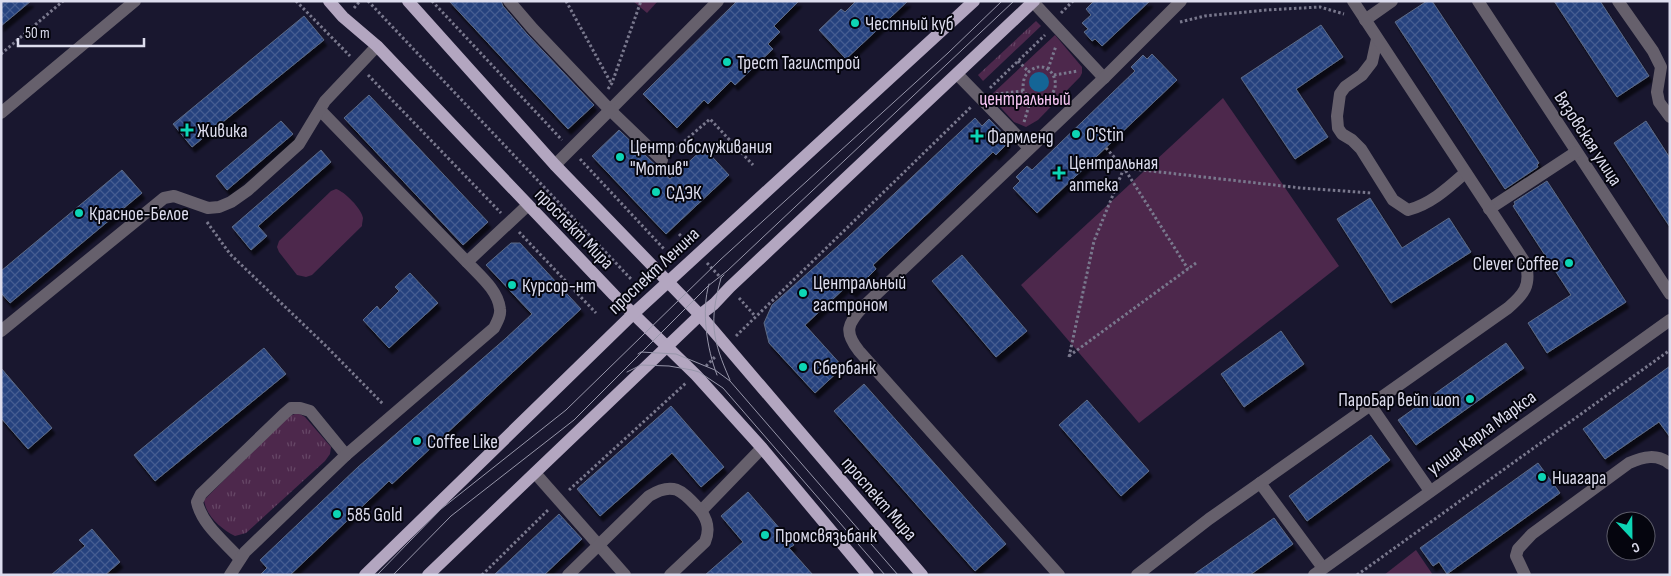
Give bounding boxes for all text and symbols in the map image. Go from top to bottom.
place label: Честный куб [865,13,954,36]
scale bar [18,15,144,47]
marker: Честный куб [849,17,861,29]
text: 50 m [25,24,50,43]
place label: Трест Тагилстрой [737,52,860,75]
marker: Трест Тагилстрой [721,56,733,68]
street label: Вязовская улица [1549,87,1627,190]
park label: центральный [979,88,1071,111]
place label: Живика [197,120,248,143]
marker: Живика [181,124,193,136]
place label: O'Stin [1086,124,1124,147]
place label: Фармленд [987,126,1054,149]
marker: O'Stin [1070,128,1082,140]
marker: Фармленд [971,130,983,142]
place label: Центр обслуживания "Мотив" [630,136,772,181]
marker: Центр обслуживания "Мотив" [614,151,626,163]
place label: Центральная аптека [1069,152,1158,197]
marker: Центральная аптека [1053,167,1065,179]
place label: СДЭК [666,182,702,205]
street label: проспект Мира [530,184,618,274]
marker: СДЭК [650,186,662,198]
place label: Красное-Белое [89,203,189,226]
marker: Красное-Белое [73,207,85,219]
street label: проспект Ленина [604,223,705,319]
place label: Clever Coffee [1473,253,1559,276]
marker: Clever Coffee [1563,257,1575,269]
place label: Центральный гастроном [813,272,906,317]
place label: Курсор-нт [522,275,596,298]
marker: Курсор-нт [506,279,518,291]
marker: Центральный гастроном [797,287,809,299]
place label: Сбербанк [813,357,877,380]
marker: Сбербанк [797,361,809,373]
street label: улица Карла Маркса [1423,386,1541,480]
place label: ПароБар вейп шоп [1338,389,1460,412]
marker: ПароБар вейп шоп [1464,393,1476,405]
place label: Coffee Like [427,431,498,454]
marker: Coffee Like [411,435,423,447]
street label: проспект Мира [836,452,922,546]
place label: Ниагара [1552,467,1606,490]
marker: Ниагара [1536,471,1548,483]
place label: 585 Gold [347,504,402,527]
marker: 585 Gold [331,508,343,520]
north arrow [1606,511,1656,561]
place label: Промсвязьбанк [775,525,878,548]
marker: Промсвязьбанк [759,529,771,541]
text: С [1629,538,1642,557]

